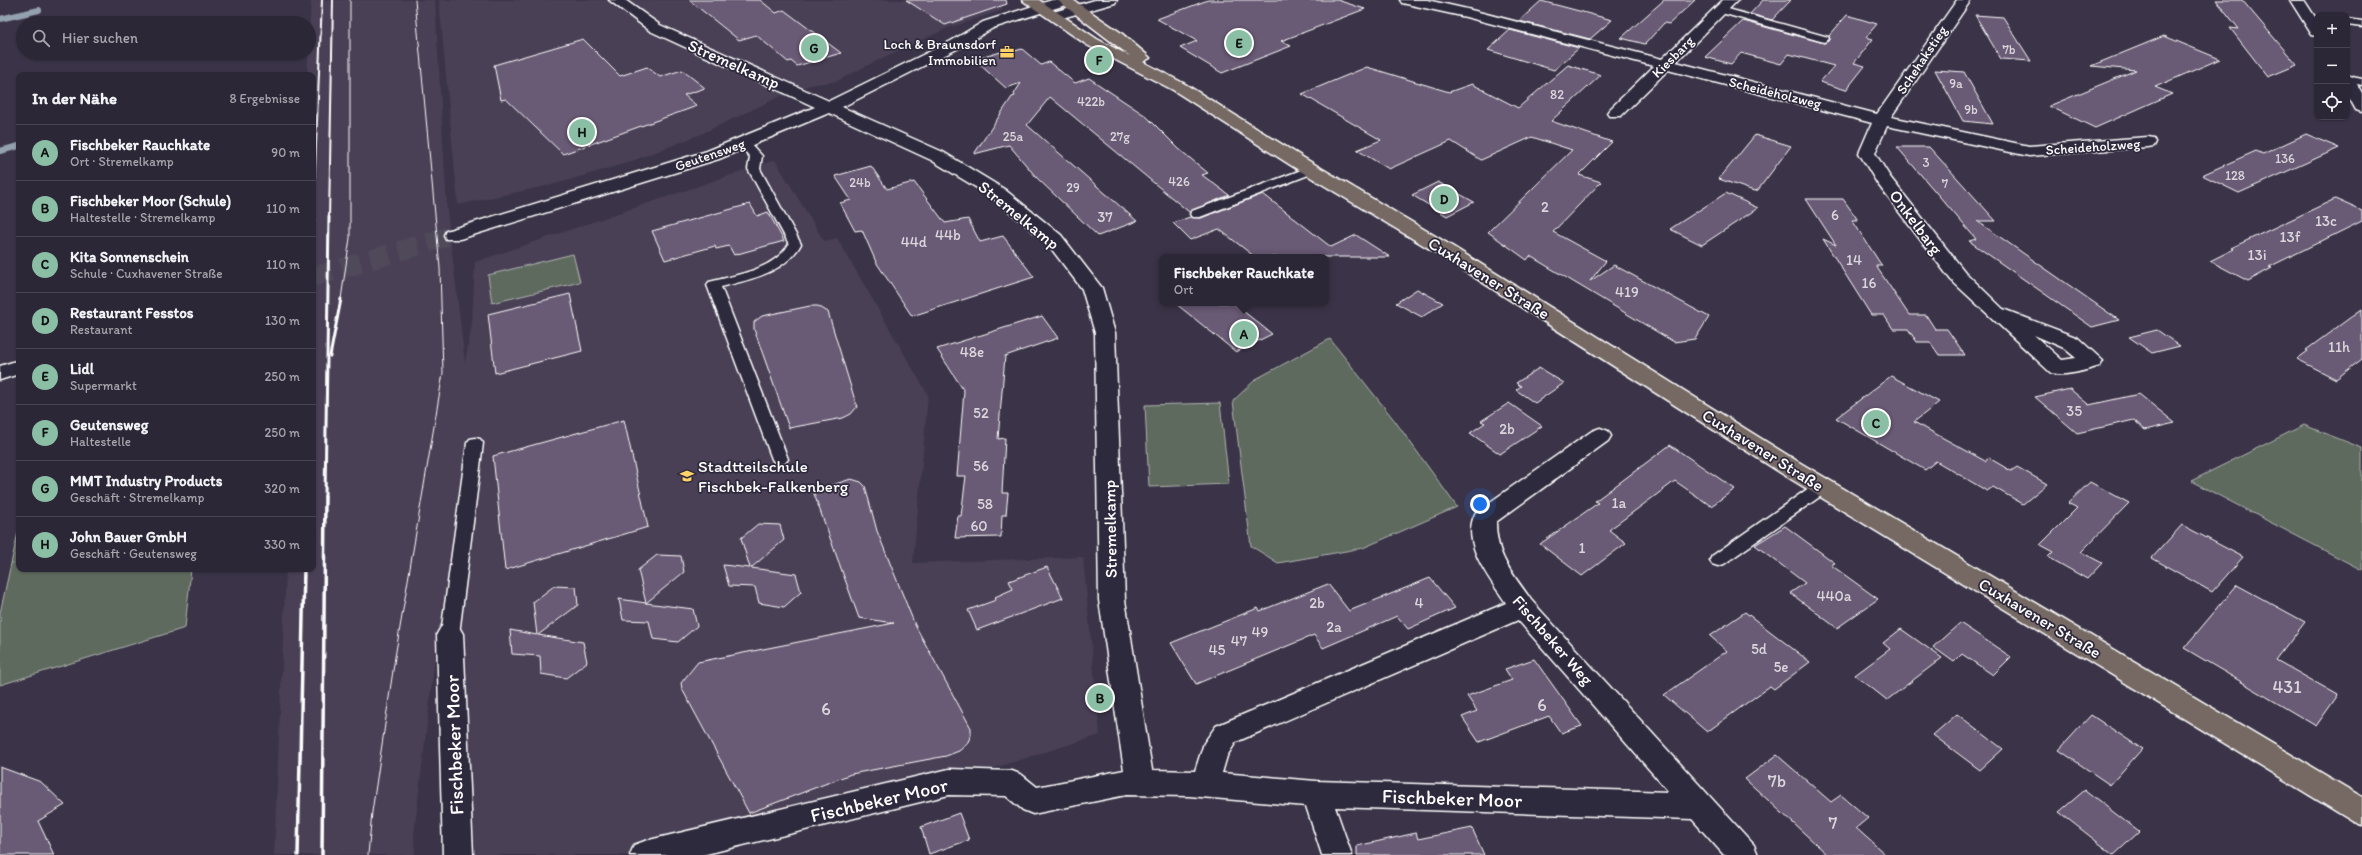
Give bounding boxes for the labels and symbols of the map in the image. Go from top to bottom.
street label: Schehakstieg [1893,22,1952,97]
pin: E [1226,28,1252,58]
street label: Kiesbarg [1648,32,1698,82]
pin: G [801,33,827,63]
street label: Stremelkamp [685,35,783,93]
place label: Loch & Braunsdorf Immobilien [883,36,997,69]
house number: 7b [2002,42,2016,57]
office icon: Loch & Braunsdorf Immobilien [999,44,1015,60]
pin: F [1086,45,1112,75]
street label: Scheideholzweg [1727,73,1824,113]
house number: 9a [1949,76,1963,91]
house number: 82 [1550,87,1564,102]
house number: 422b [1077,94,1105,109]
house number: 9b [1964,102,1978,117]
pin: H [569,117,595,147]
house number: 25a [1003,129,1023,144]
house number: 27g [1110,129,1130,144]
street label: Geutensweg [673,135,748,175]
street label: Scheideholzweg [2045,135,2142,159]
house number: 136 [2275,151,2295,166]
house number: 3 [1922,155,1930,170]
house number: 128 [2225,168,2245,183]
house number: 426 [1168,174,1190,189]
house number: 24b [849,175,871,190]
street label: Stremelkamp [974,176,1064,254]
house number: 7 [1942,176,1949,191]
house number: 29 [1066,180,1080,195]
pin: D [1431,184,1457,214]
street label: Onkelbarg [1885,186,1947,259]
house number: 2 [1541,198,1549,216]
house number: 6 [1831,206,1839,224]
house number: 37 [1097,208,1113,226]
house number: 13c [2315,212,2337,230]
house number: 44b [935,226,961,244]
house number: 13f [2280,228,2301,246]
house number: 44d [901,233,928,251]
street label: Cuxhavener Straße [1425,233,1553,323]
house number: 13i [2248,246,2266,264]
house number: 14 [1846,251,1862,269]
house number: 16 [1862,274,1877,292]
house number: 419 [1615,283,1639,301]
pin: A [1231,319,1257,349]
house number: 11h [2328,338,2350,356]
house number: 48e [960,343,984,361]
house number: 35 [2066,402,2082,420]
house number: 52 [973,404,989,422]
street label: Cuxhavener Straße [1699,405,1827,495]
pin: C [1863,408,1889,438]
house number: 2b [1499,420,1515,438]
place label: Stadtteilschule Fischbek-Falkenberg [698,456,849,496]
house number: 56 [973,457,989,475]
school or university icon: Stadtteilschule Fischbek-Falkenberg [679,468,695,484]
street label: Stremelkamp [1099,480,1121,578]
your location [1470,494,1490,514]
house number: 1a [1612,494,1627,512]
house number: 58 [977,495,993,513]
house number: 60 [970,517,988,535]
house number: 1 [1579,539,1586,557]
street label: Cuxhavener Straße [1975,574,2105,662]
house number: 440a [1816,587,1852,605]
street label: Fischbeker Weg [1509,591,1598,689]
house number: 2b [1309,594,1325,612]
house number: 4 [1414,594,1424,612]
house number: 2a [1326,618,1342,636]
house number: 49 [1252,623,1269,641]
house number: 47 [1231,632,1248,650]
house number: 5d [1751,640,1768,658]
house number: 45 [1209,641,1226,659]
house number: 5e [1773,658,1789,676]
street label: Fischbeker Moor [440,674,468,816]
house number: 431 [2273,676,2301,698]
pin: B [1087,683,1113,713]
house number: 6 [1537,694,1547,716]
house number: 6 [821,698,831,720]
house number: 7b [1768,770,1786,792]
street label: Fischbeker Moor [808,773,950,827]
street label: Fischbeker Moor [1381,784,1523,812]
house number: 7 [1829,812,1838,834]

